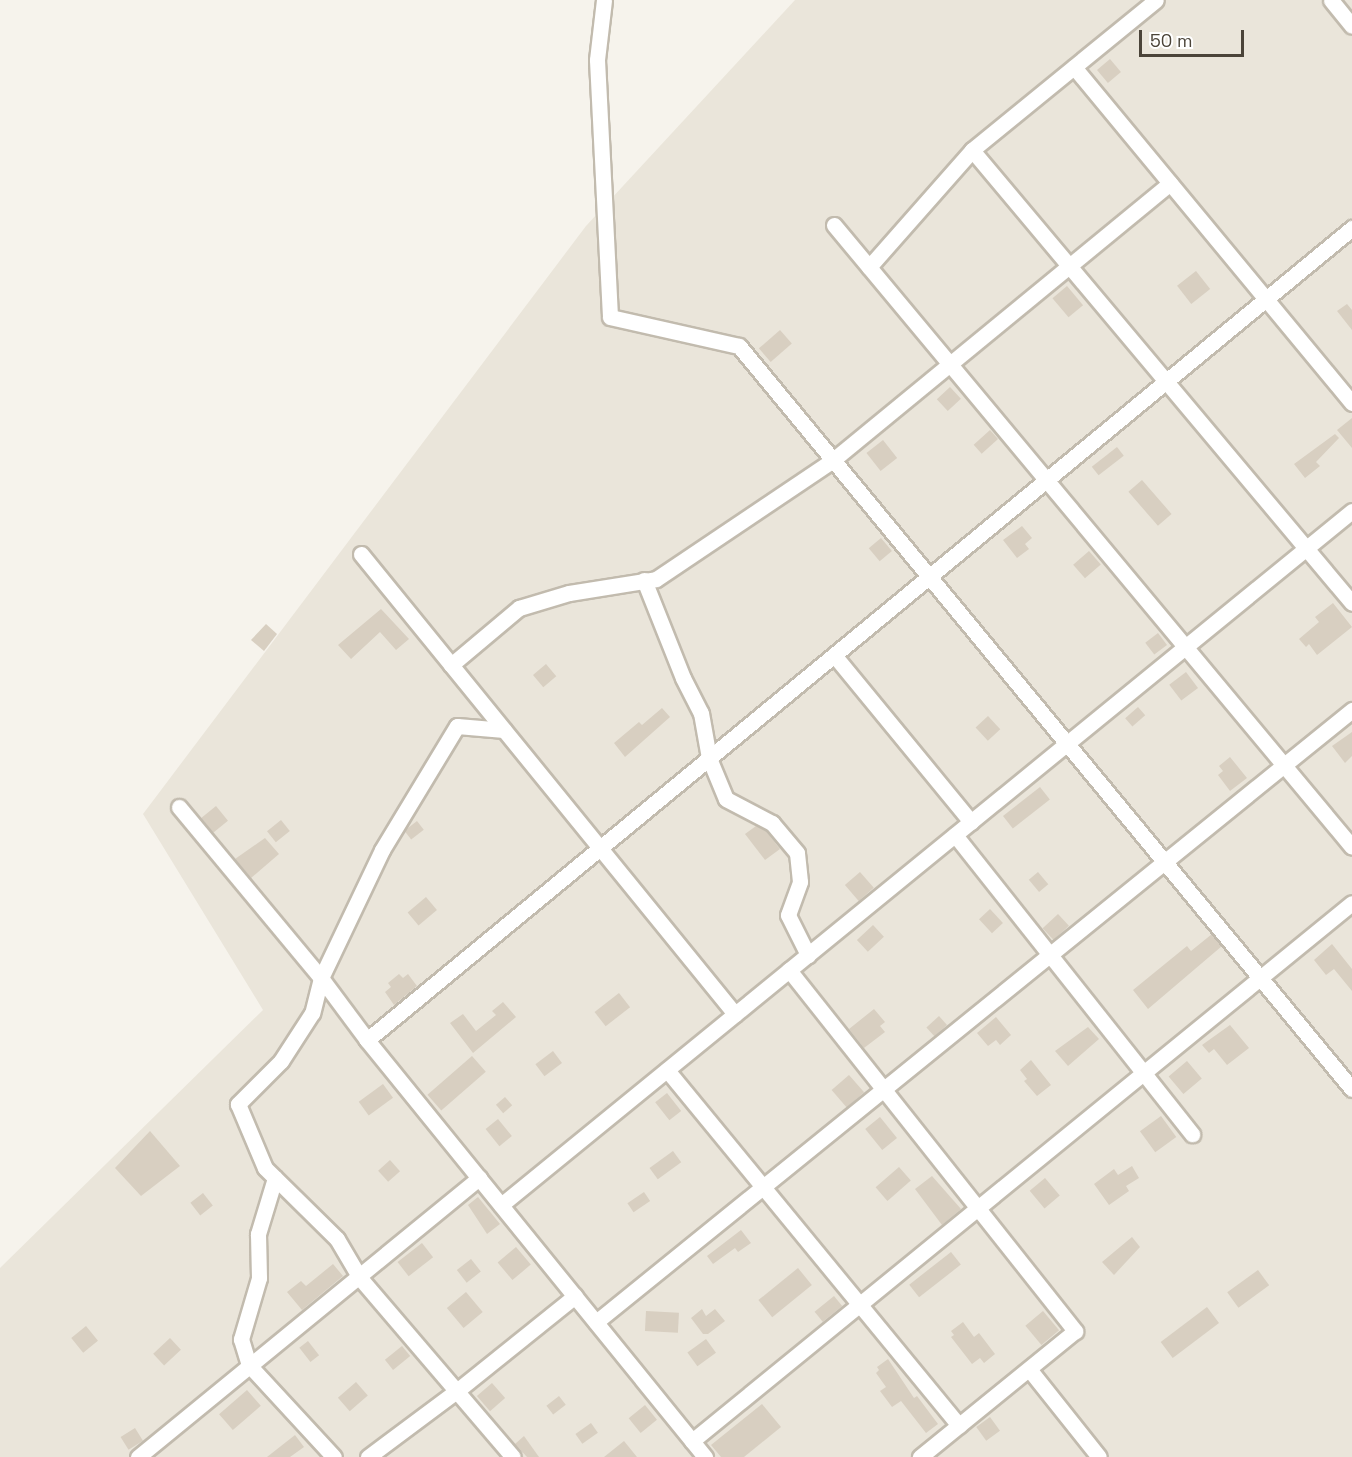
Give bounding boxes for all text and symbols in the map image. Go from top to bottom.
scale bar [1142,18,1247,56]
text: 50 m [1150,29,1192,52]

